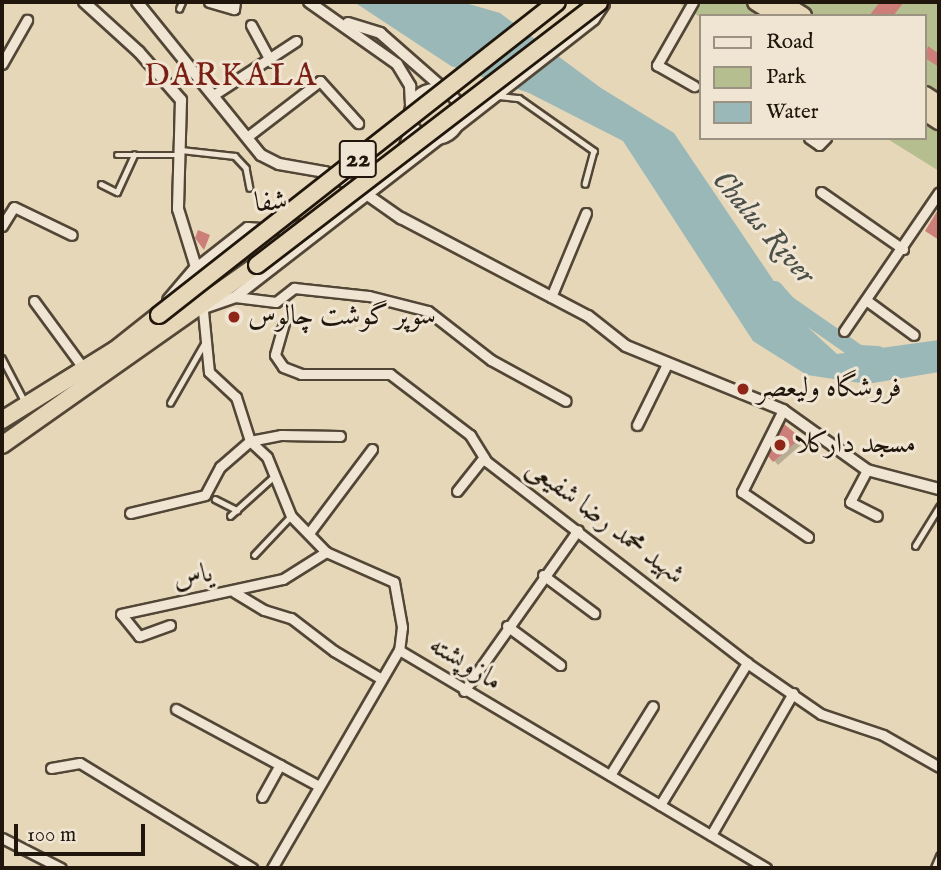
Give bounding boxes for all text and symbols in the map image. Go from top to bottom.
legend [699,14,927,140]
text: Road [766,29,813,56]
district label: DARKALA [145,58,317,96]
text: Park [766,64,806,91]
text: Water [766,99,818,126]
road number: 22 [339,136,377,182]
water label: Chalus River [704,164,822,292]
street label: شفا [253,185,289,221]
place label: سوپر گوشت چالوس [248,300,436,334]
marker: سوپر گوشت چالوس [226,309,242,325]
place label: فروشگاه ولیعصر [757,372,901,406]
marker: فروشگاه ولیعصر [735,381,751,397]
place label: مسجد دارکلا [794,428,916,462]
marker: مسجد دارکلا [772,437,788,453]
street label: شهید محمد رضا شفیعی [519,452,691,592]
street label: یاس [171,557,215,597]
street label: مازوپشته [422,629,508,699]
scale bar [18,810,149,854]
text: 100 m [27,822,76,849]

